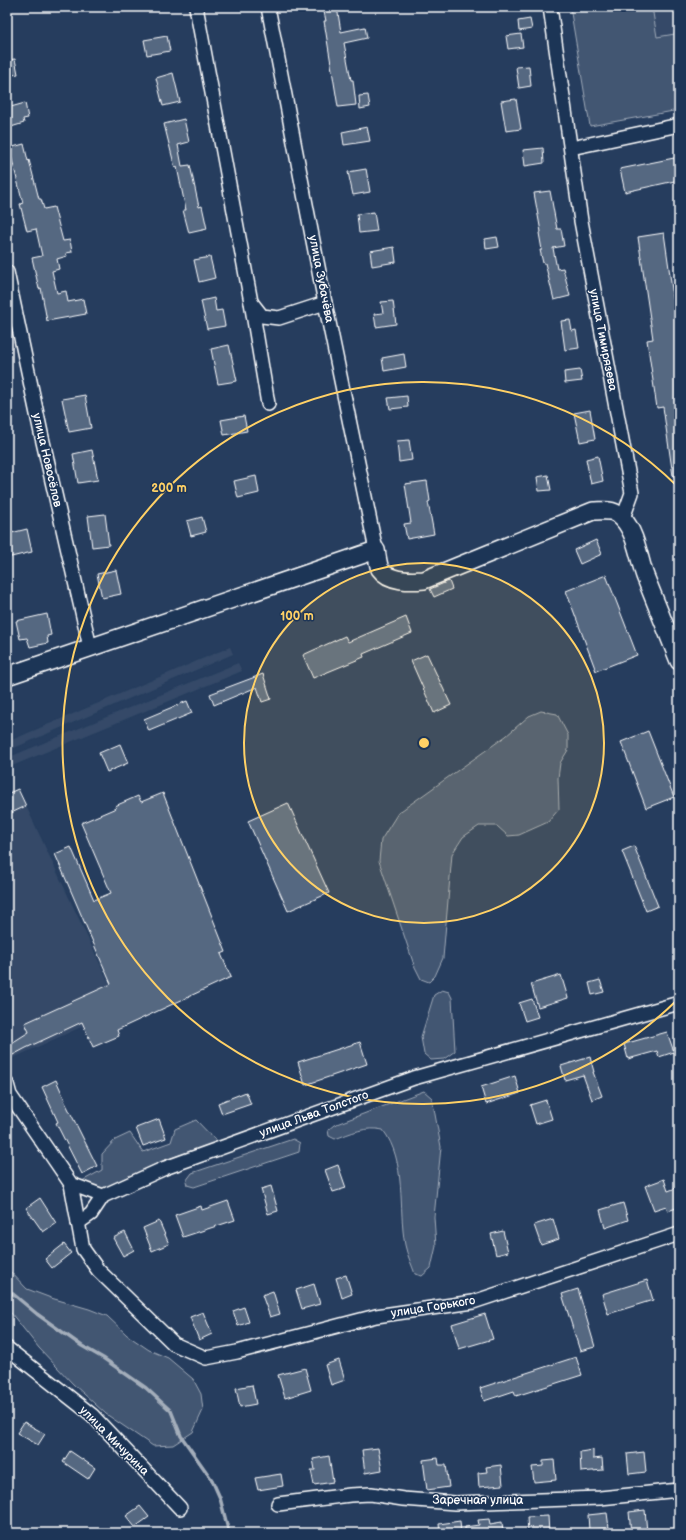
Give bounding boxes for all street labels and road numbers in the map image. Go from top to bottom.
street label: улица Зубачёва [305,234,337,324]
street label: улица Тимирязева [586,288,620,392]
street label: улица Новосёлов [29,412,65,509]
street label: улица Льва Толстого [258,1087,370,1141]
street label: улица Горького [390,1293,476,1321]
street label: улица Мичурина [76,1403,152,1479]
street label: Заречная улица [433,1493,523,1508]

